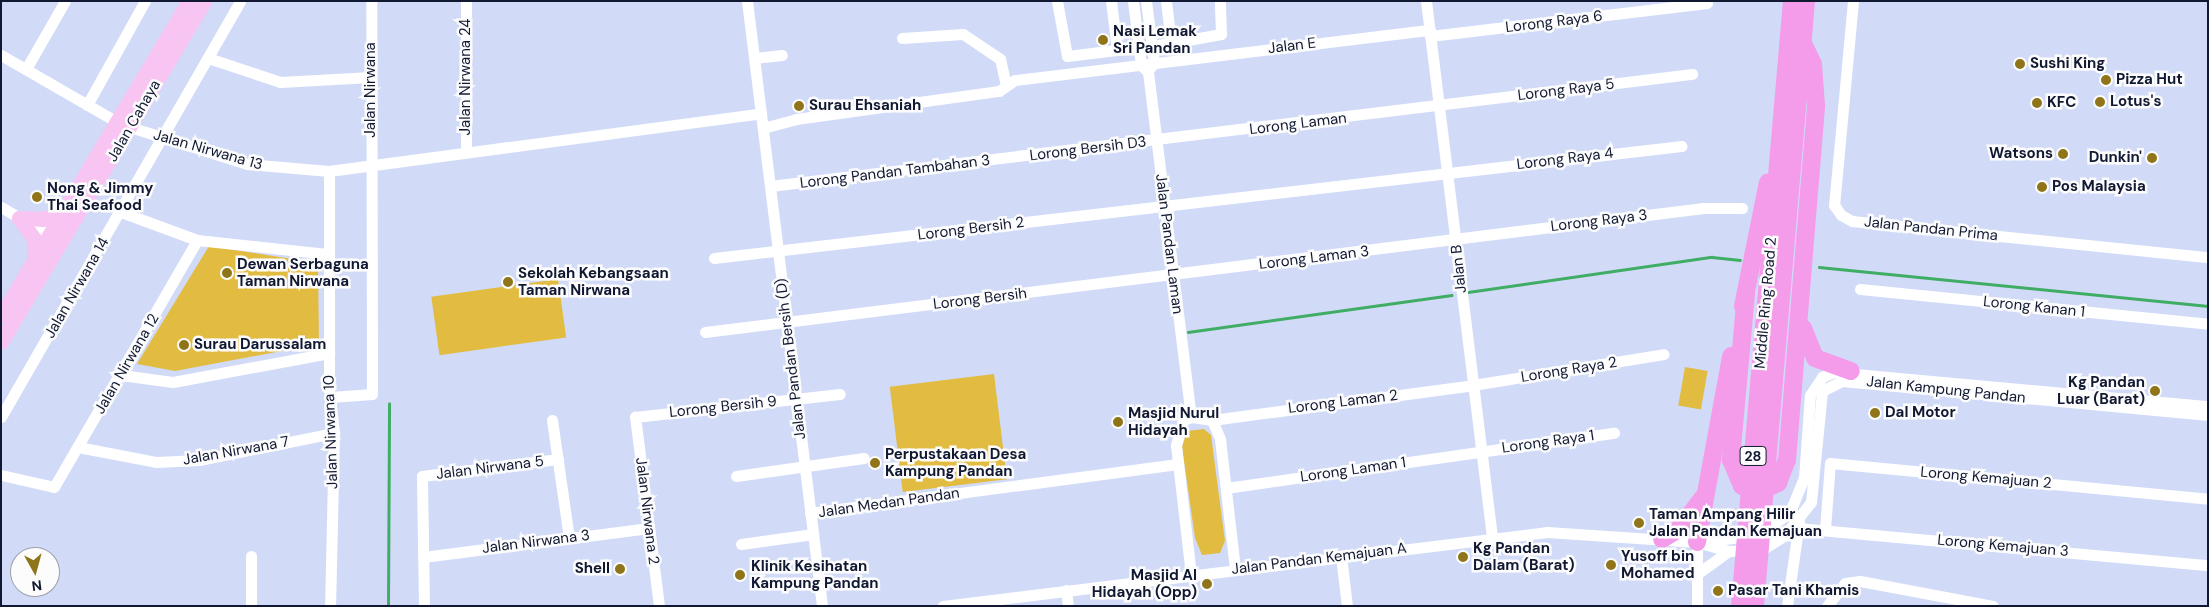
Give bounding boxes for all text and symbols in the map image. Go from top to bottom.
street label: Lorong Raya 6 [1504,7,1604,37]
street label: Jalan Nirwana 24 [457,19,475,135]
place label: Nasi Lemak Sri Pandan [1113,22,1197,57]
marker: Nasi Lemak Sri Pandan [1097,34,1109,46]
street label: Jalan E [1267,34,1317,58]
street label: Jalan Nirwana [362,42,380,138]
place label: Sushi King [2030,55,2105,73]
marker: Sushi King [2014,58,2026,70]
place label: Pizza Hut [2116,71,2183,89]
marker: Pizza Hut [2100,74,2112,86]
street label: Lorong Raya 5 [1517,75,1615,105]
street label: Jalan Cahaya [103,77,165,165]
place label: Lotus's [2110,93,2162,111]
place label: KFC [2047,94,2076,112]
marker: Lotus's [2094,96,2106,108]
place label: Surau Ehsaniah [809,97,921,115]
marker: KFC [2031,97,2043,109]
marker: Surau Ehsaniah [793,100,805,112]
street label: Lorong Laman [1248,109,1348,139]
street label: Jalan Nirwana 13 [151,126,265,174]
street label: Lorong Bersih D3 [1029,133,1147,165]
street label: Lorong Raya 4 [1516,144,1614,174]
place label: Watsons [1989,145,2053,163]
marker: Watsons [2057,148,2069,160]
place label: Dunkin' [2089,149,2142,167]
street label: Lorong Pandan Tambahan 3 [799,151,991,193]
marker: Dunkin' [2146,152,2158,164]
street label: Jalan Pandan Laman [1151,173,1187,315]
place label: Pos Malaysia [2052,178,2146,196]
place label: Nong & Jimmy Thai Seafood [47,179,153,214]
marker: Pos Malaysia [2036,181,2048,193]
marker: Nong & Jimmy Thai Seafood [31,191,43,203]
street label: Lorong Raya 3 [1550,206,1648,236]
street label: Jalan Pandan Prima [1863,213,1999,245]
street label: Lorong Bersih 2 [917,214,1025,244]
street label: Jalan Nirwana 14 [41,234,113,342]
street label: Middle Ring Road 2 [1751,237,1781,369]
street label: Lorong Laman 3 [1258,242,1370,274]
street label: Jalan B [1447,244,1471,294]
place label: Dewan Serbaguna Taman Nirwana [237,255,369,290]
place label: Sekolah Kebangsaan Taman Nirwana [518,264,669,299]
marker: Dewan Serbaguna Taman Nirwana [221,267,233,279]
marker: Sekolah Kebangsaan Taman Nirwana [502,276,514,288]
street label: Jalan Pandan Bersih (D) [772,277,810,441]
street label: Lorong Bersih [932,284,1028,314]
street label: Lorong Kanan 1 [1982,293,2086,321]
street label: Jalan Nirwana 12 [91,311,163,417]
place label: Surau Darussalam [194,336,326,354]
marker: Surau Darussalam [178,339,190,351]
street label: Lorong Raya 2 [1520,354,1618,386]
street label: Jalan Kampung Pandan [1866,373,2026,407]
place label: Kg Pandan Luar (Barat) [2057,373,2145,408]
street label: Jalan Nirwana 10 [320,375,342,489]
marker: Kg Pandan Luar (Barat) [2149,385,2161,397]
street label: Lorong Laman 2 [1287,386,1399,418]
street label: Lorong Bersih 9 [668,392,778,422]
place label: Masjid Nurul Hidayah [1128,404,1219,439]
place label: Dal Motor [1885,404,1956,422]
marker: Dal Motor [1869,407,1881,419]
marker: Masjid Nurul Hidayah [1112,416,1124,428]
street label: Lorong Raya 1 [1501,427,1595,457]
street label: Jalan Nirwana 7 [182,433,290,469]
road number: 28 [1739,444,1767,468]
place label: Perpustakaan Desa Kampung Pandan [885,445,1026,480]
street label: Jalan Nirwana 5 [435,452,545,484]
street label: Lorong Laman 1 [1299,454,1407,486]
street label: Jalan Nirwana 2 [631,456,663,566]
marker: Perpustakaan Desa Kampung Pandan [869,457,881,469]
street label: Lorong Kemajuan 2 [1920,463,2052,493]
street label: Jalan Medan Pandan [817,484,961,522]
place label: Taman Ampang Hilir Jalan Pandan Kemajuan [1649,505,1822,540]
marker: Taman Ampang Hilir Jalan Pandan Kemajuan [1633,517,1645,529]
street label: Jalan Nirwana 3 [481,526,591,558]
street label: Lorong Kemajuan 3 [1937,531,2069,561]
street label: Jalan Pandan Kemajuan A [1230,539,1408,579]
place label: Kg Pandan Dalam (Barat) [1473,539,1575,574]
north arrow [10,547,60,597]
place label: Yusoff bin Mohamed [1621,547,1694,582]
marker: Kg Pandan Dalam (Barat) [1457,551,1469,563]
place label: Klinik Kesihatan Kampung Pandan [751,557,879,592]
marker: Yusoff bin Mohamed [1605,559,1617,571]
place label: Shell [575,560,610,578]
marker: Shell [614,563,626,575]
place label: Masjid Al Hidayah (Opp) [1092,566,1197,601]
marker: Klinik Kesihatan Kampung Pandan [733,568,747,582]
text: N [31,576,43,595]
marker: Masjid Al Hidayah (Opp) [1201,578,1213,590]
place label: Pasar Tani Khamis [1728,582,1859,600]
marker: Pasar Tani Khamis [1712,585,1724,597]

